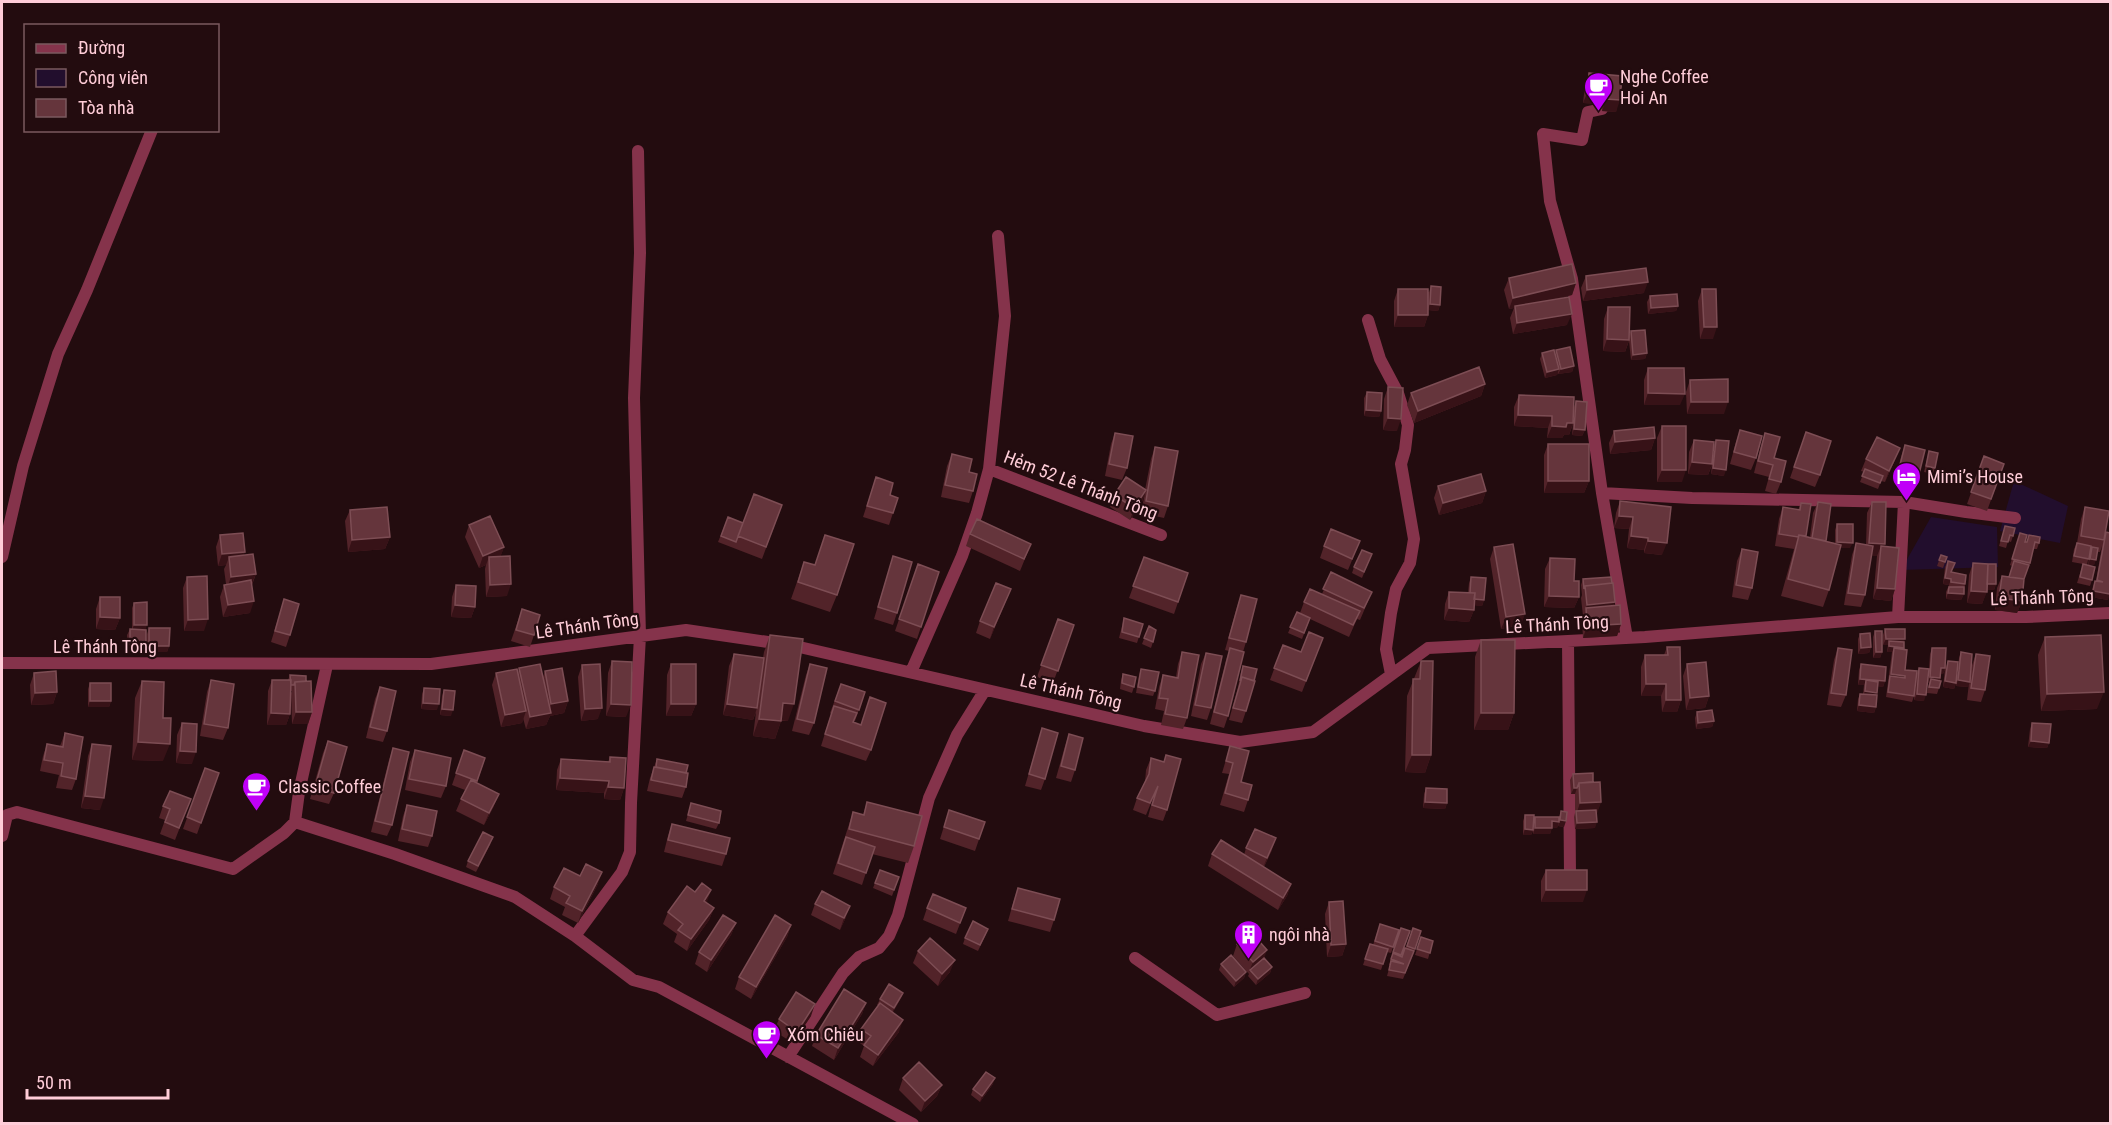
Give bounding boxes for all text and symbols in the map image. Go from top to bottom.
legend [24,24,219,132]
text: Đường [78,37,125,58]
place label: Nghe Coffee Hoi An [1620,66,1709,108]
text: Công viên [78,67,148,88]
cafe icon: Nghe Coffee Hoi An [1583,70,1615,112]
text: Tòa nhà [78,97,134,118]
street label: Hẻm 52 Lê Thánh Tông [1001,446,1161,524]
hotel icon: Mimi’s House [1890,460,1922,502]
place label: Mimi’s House [1927,466,2023,487]
street label: Lê Thánh Tông [1990,585,2094,609]
street label: Lê Thánh Tông [534,607,640,643]
street label: Lê Thánh Tông [1505,611,1609,637]
street label: Lê Thánh Tông [53,636,157,657]
street label: Lê Thánh Tông [1018,669,1124,713]
cafe icon: Classic Coffee [241,770,273,812]
place label: Classic Coffee [278,776,381,797]
building icon: ngôi nhà [1232,918,1264,960]
place label: ngôi nhà [1269,924,1330,945]
cafe icon: Xóm Chiêu [750,1018,782,1060]
place label: Xóm Chiêu [787,1024,864,1045]
scale bar [27,1062,168,1100]
text: 50 m [36,1072,71,1093]

